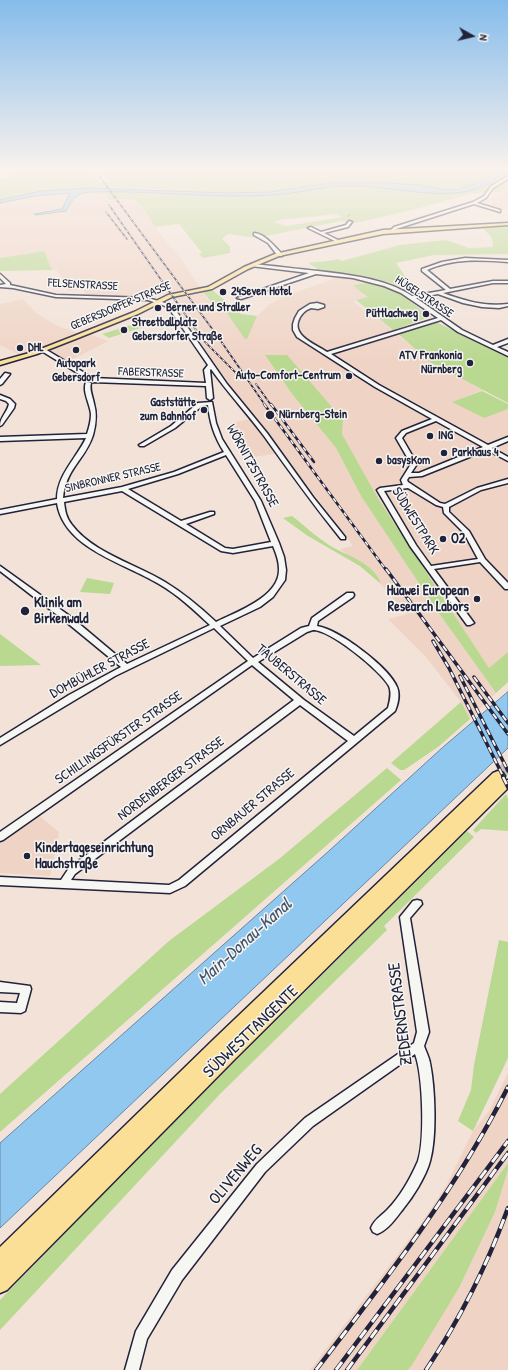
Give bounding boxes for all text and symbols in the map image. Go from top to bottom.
north arrow [452,16,492,56]
text: N [477,34,491,42]
street label: HÜGELSTRASSE [392,273,456,321]
street label: FELSENSTRASSE [48,276,118,294]
street label: GEBERSDORFER STRASSE [68,278,174,334]
place label: 24Seven Hotel [231,285,292,299]
marker: 24Seven Hotel [218,287,228,297]
place label: Berner und Straller [166,301,250,315]
marker: Berner und Straller [153,303,163,313]
place label: Püttlachweg [366,307,418,321]
marker: Püttlachweg [421,309,431,319]
place label: Streetballplatz Gebersdorfer Straße [132,316,222,344]
marker: Streetballplatz Gebersdorfer Straße [119,325,129,335]
place label: DHL [28,341,44,355]
marker: DHL [15,343,25,353]
marker: Autopark Gebersdorf [71,345,81,355]
place label: ATV Frankonia Nürnberg [399,349,462,377]
place label: Autopark Gebersdorf [52,357,100,385]
marker: ATV Frankonia Nürnberg [465,358,475,368]
street label: FABERSTRASSE [118,365,184,381]
place label: Auto-Comfort-Centrum [236,369,341,383]
marker: Auto-Comfort-Centrum [344,371,354,381]
place label: Gaststätte zum Bahnhof [140,396,196,424]
marker: Gaststätte zum Bahnhof [199,405,209,415]
place label: Nürnberg-Stein [279,408,347,422]
marker: Nürnberg-Stein [264,409,276,421]
street label: WÖRNITZSTRASSE [222,422,282,510]
place label: ING [438,429,453,443]
marker: ING [425,431,435,441]
place label: Parkhaus 4 [452,446,498,460]
marker: Parkhaus 4 [439,448,449,458]
place label: basysKom [387,454,430,468]
marker: basysKom [374,456,384,466]
street label: SINBRONNER STRASSE [64,460,162,496]
street label: SÜDWESTPARK [388,484,442,558]
place label: O2 [451,531,465,547]
marker: O2 [438,534,448,544]
place label: Huawei European Research Labors [387,583,469,616]
marker: Huawei European Research Labors [472,594,482,604]
place label: Klinik am Birkenwald [34,595,88,628]
marker: Klinik am Birkenwald [19,605,31,617]
street label: DOMBÜHLER STRASSE [47,636,153,702]
street label: TAUBERSTRASSE [253,641,329,709]
street label: SCHILLINGSFÜRSTER STRASSE [52,688,186,788]
street label: NORDENBERGER STRASSE [114,733,228,825]
street label: ORNBAUER STRASSE [208,765,298,845]
place label: Kindertageseinrichtung Hauchstraße [35,840,154,872]
marker: Kindertageseinrichtung Hauchstraße [22,851,32,861]
water label: Main-Donau-Kanal [194,894,296,990]
street label: ZEDERNSTRASSE [385,961,417,1067]
street label: SÜDWESTTANGENTE [199,981,303,1083]
street label: OLIVENWEG [205,1141,267,1209]

